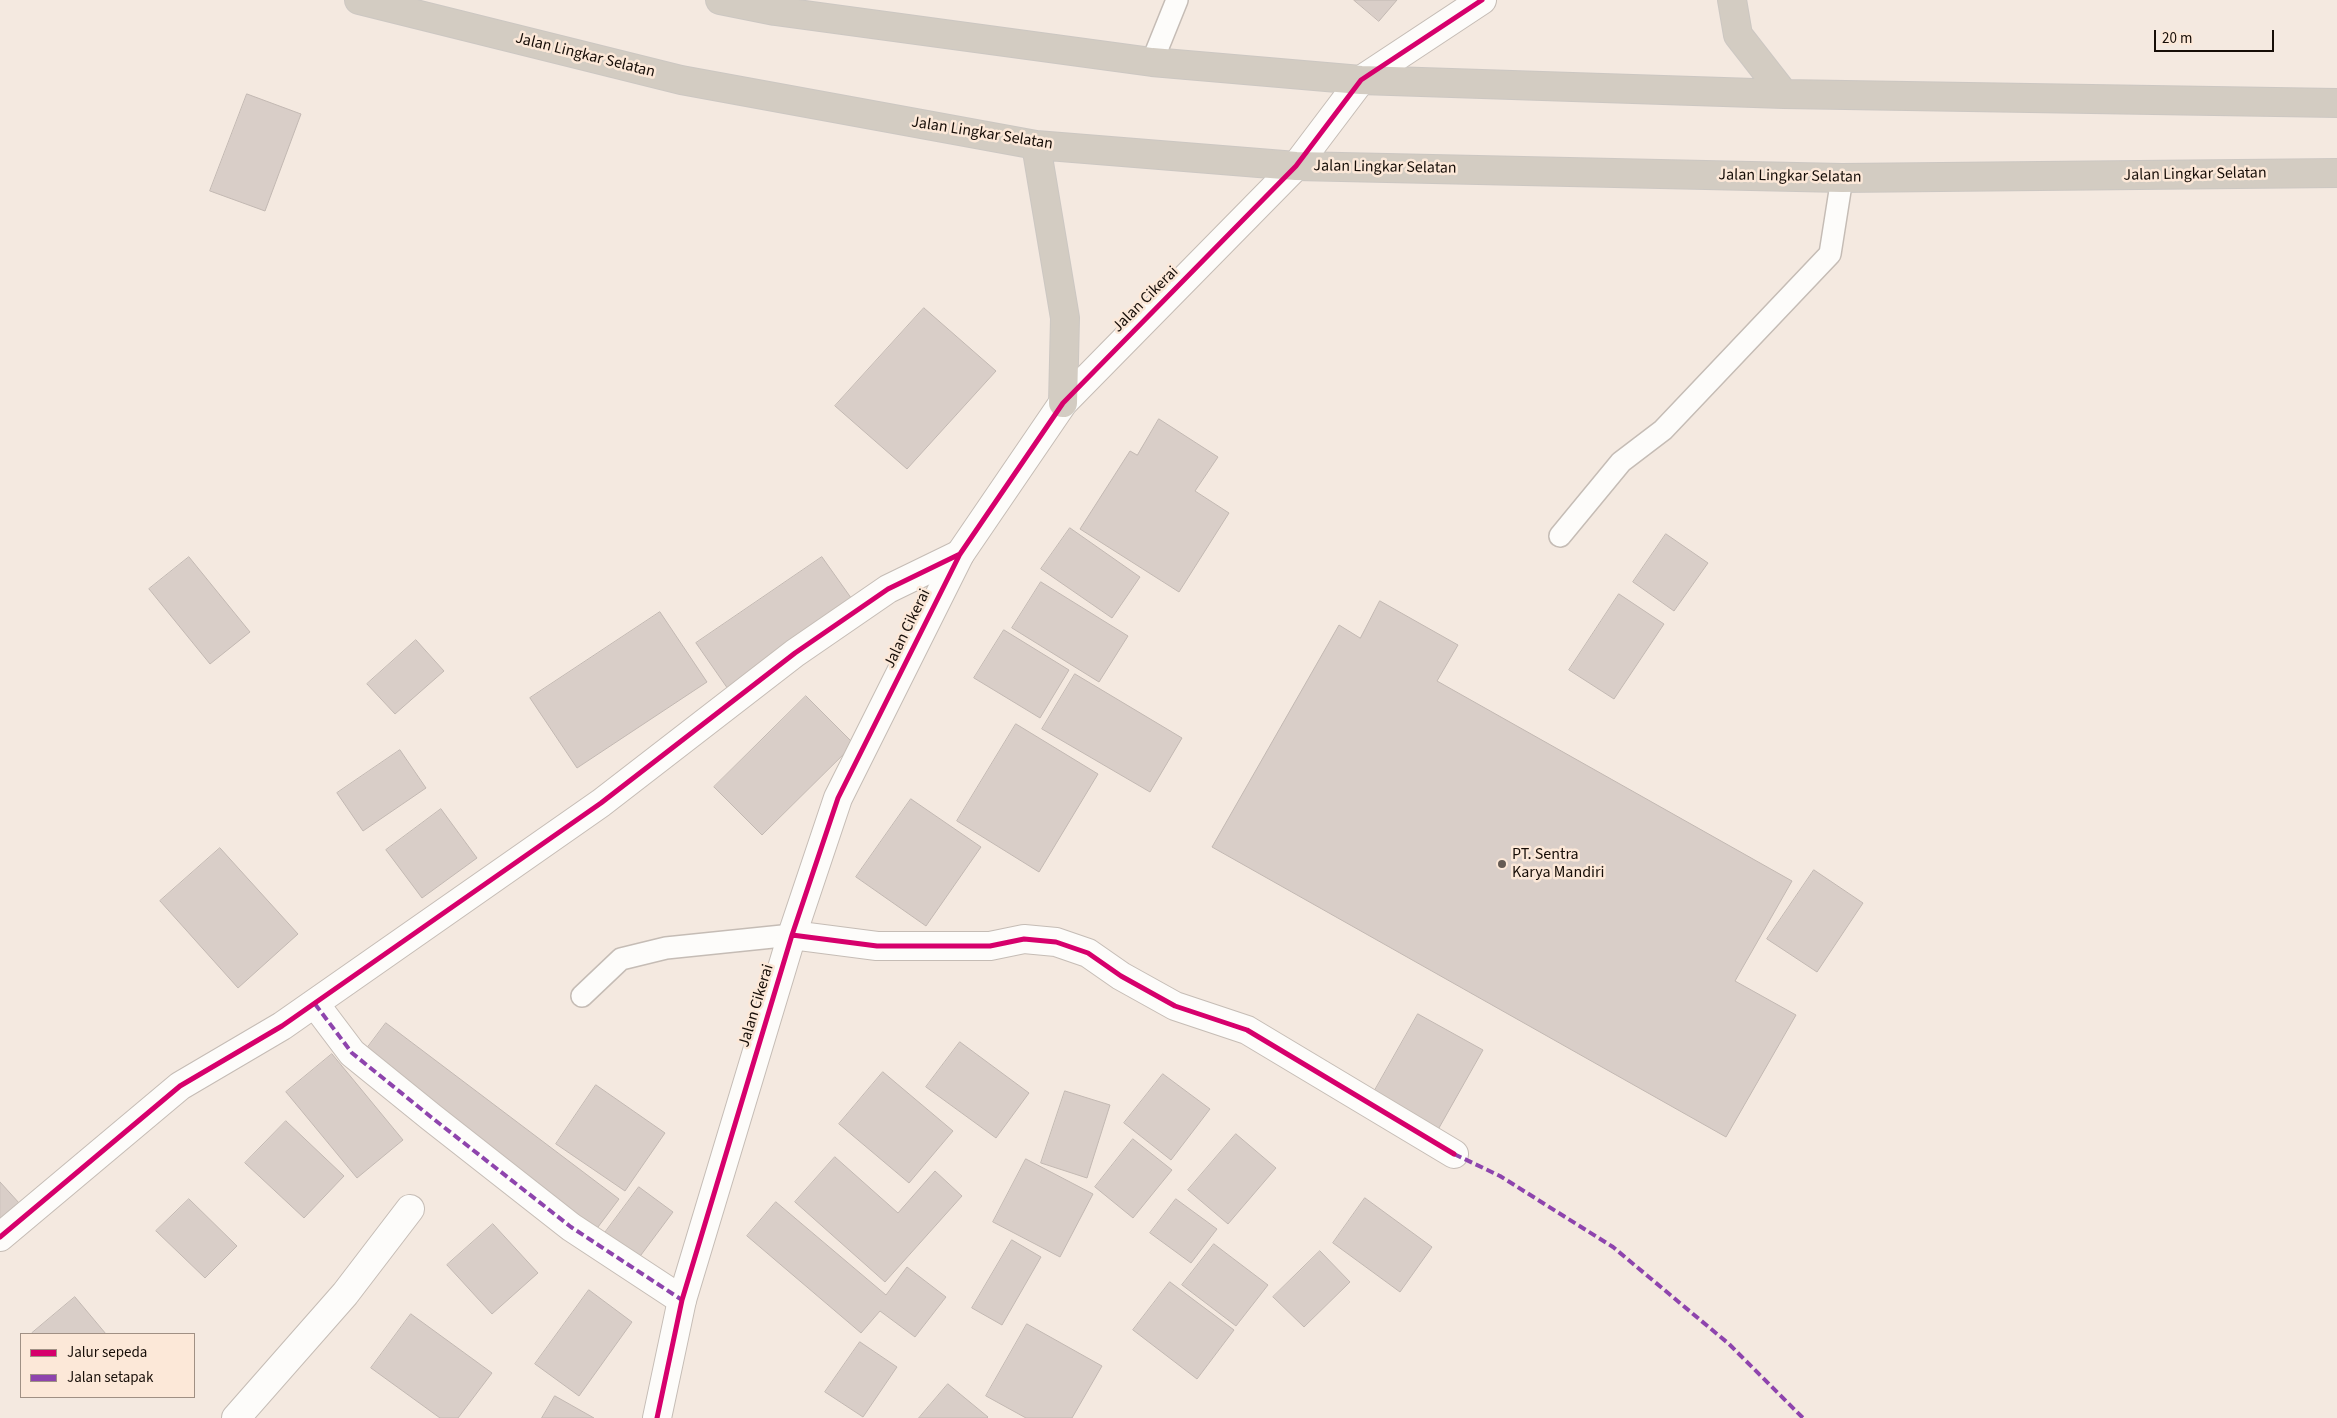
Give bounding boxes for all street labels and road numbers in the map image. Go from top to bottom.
street label: Jalan Lingkar Selatan [513,29,657,83]
street label: Jalan Lingkar Selatan [910,113,1054,155]
street label: Jalan Lingkar Selatan [1313,157,1457,179]
street label: Jalan Lingkar Selatan [2123,164,2267,186]
street label: Jalan Lingkar Selatan [1718,166,1862,188]
street label: Jalan Cikerai [1109,263,1183,337]
street label: Jalan Cikerai [881,586,935,672]
street label: Jalan Cikerai [735,962,779,1050]

